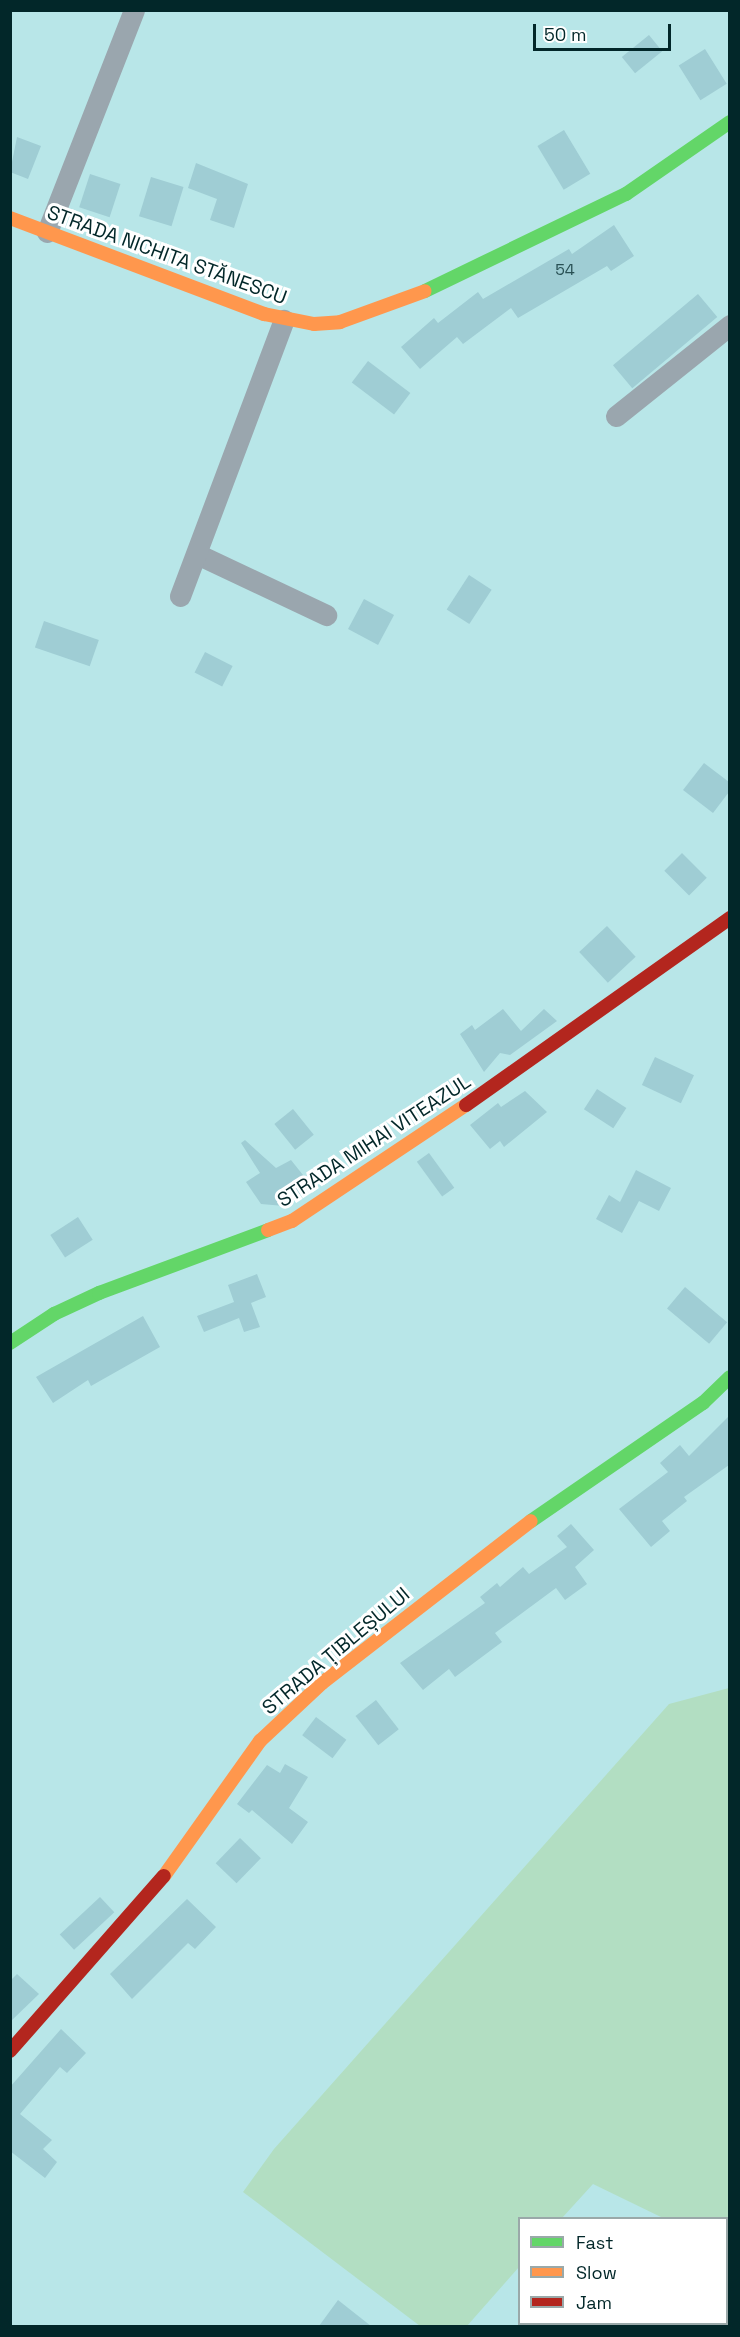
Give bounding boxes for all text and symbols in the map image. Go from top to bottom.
scale bar [536,12,674,50]
text: 50 m [544,23,586,46]
street label: STRADA NICHITA STĂNESCU [44,200,290,310]
house number: 54 [555,260,575,280]
street label: STRADA MIHAI VITEAZUL [273,1069,475,1213]
street label: STRADA ȚIBLEȘULUI [257,1582,415,1720]
legend [518,2217,728,2325]
text: Fast [576,2231,613,2254]
text: Slow [576,2261,617,2284]
text: Jam [576,2291,612,2314]

